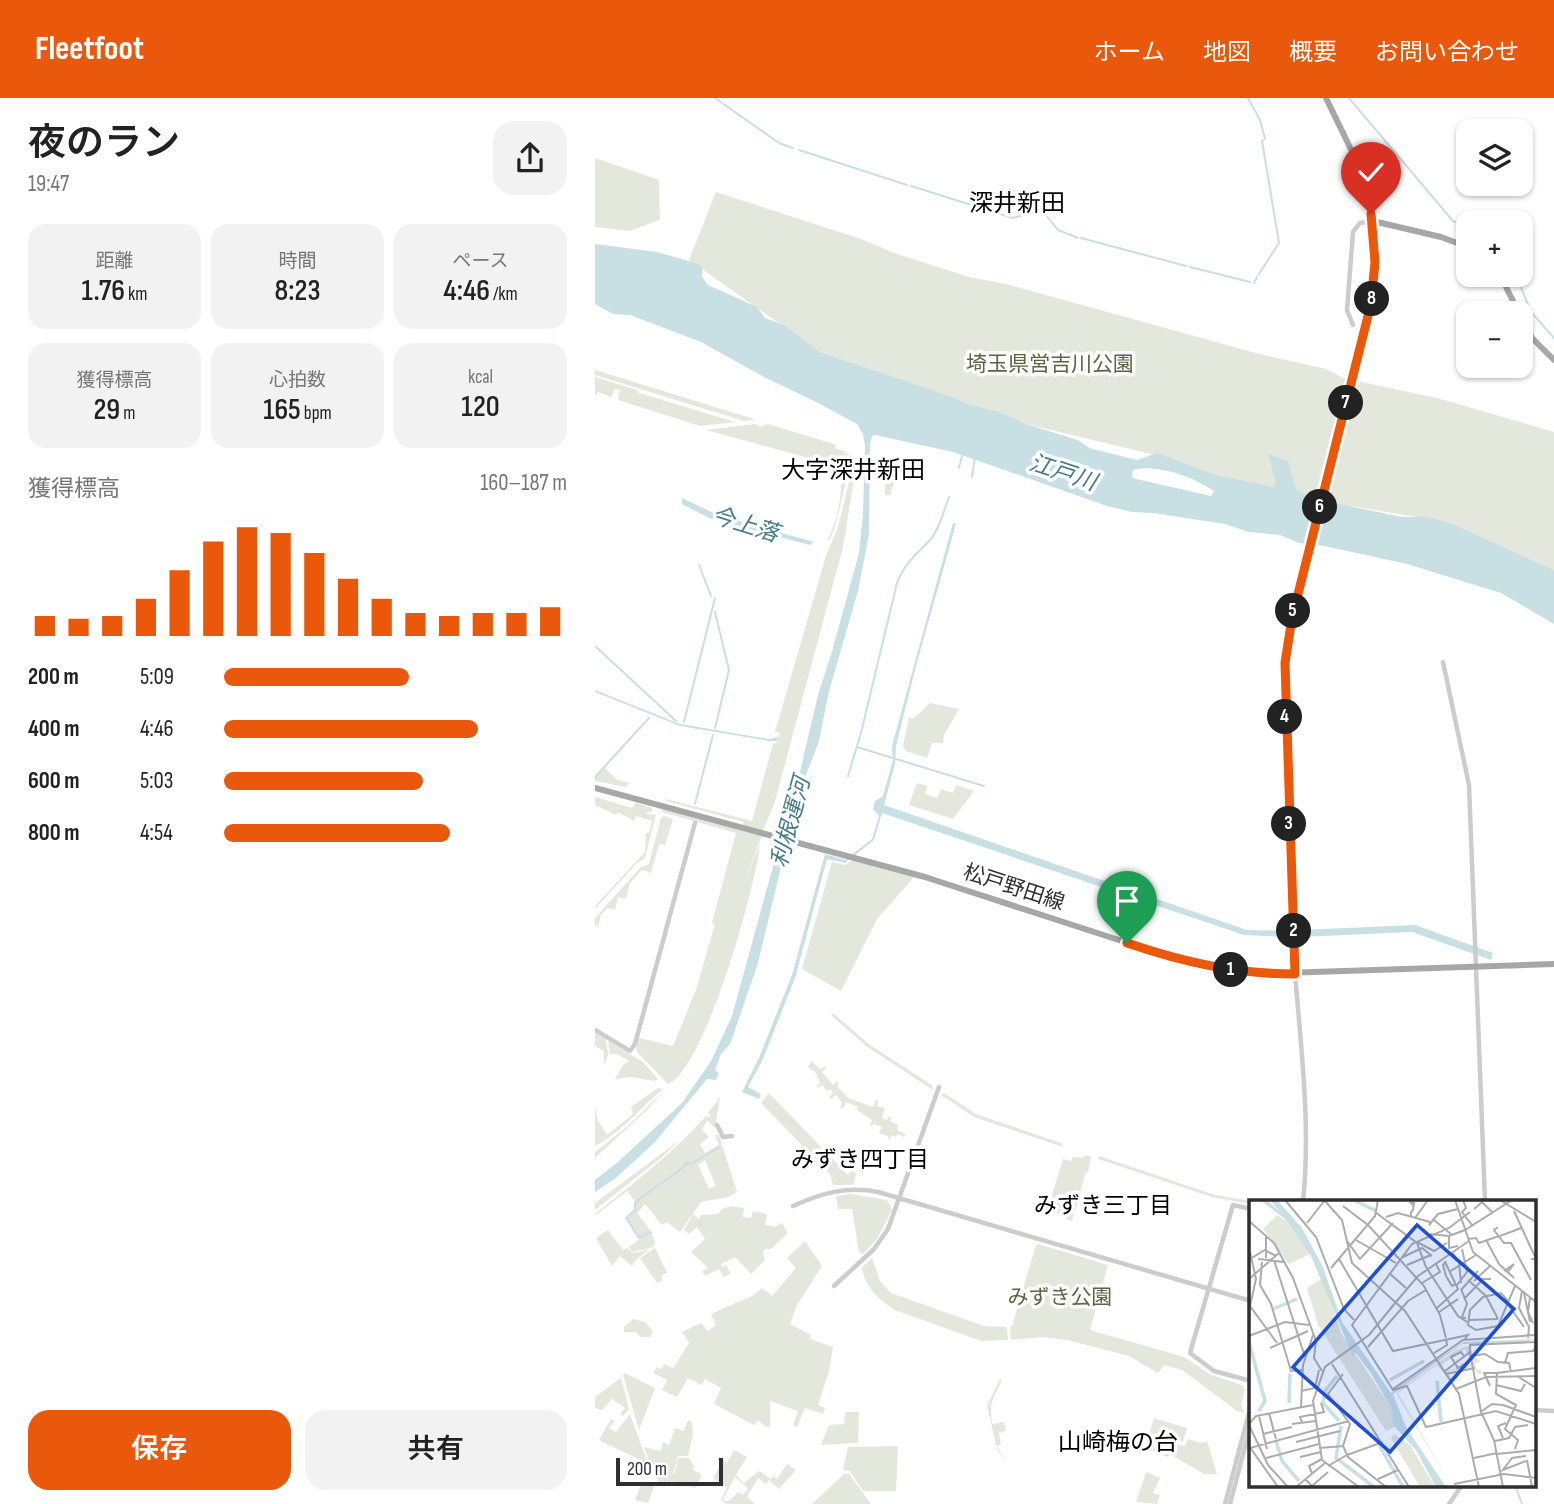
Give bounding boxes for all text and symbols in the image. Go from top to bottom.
text: Fleetfoot [35,29,144,69]
text: ホーム [1094,38,1165,67]
text: 地図 [1203,38,1251,67]
text: 概要 [1289,38,1337,67]
text: お問い合わせ [1375,38,1519,67]
map controls [1456,119,1533,378]
button: layers [1456,119,1533,196]
text: 夜のラン [28,121,180,166]
button: share [493,121,567,195]
pin [1341,142,1401,214]
icon: check [1352,153,1390,191]
text: 19:47 [28,170,69,198]
district label: 深井新田 [969,189,1065,218]
button: + [1456,210,1533,287]
text: 距離 [95,250,134,273]
text: 時間 [278,250,317,273]
text: ペース [452,250,509,273]
text: 1.76 [81,273,125,309]
text: 8:23 [275,273,320,309]
text: 4:46 [443,273,490,309]
pin: 8 [1355,282,1389,316]
text: km [125,283,148,306]
text: /km [490,283,518,306]
text: 8 [1367,287,1376,310]
button: − [1456,301,1533,378]
park label: 埼玉県営吉川公園 [966,352,1134,377]
text: kcal [468,366,493,389]
text: 獲得標高 [76,369,153,392]
text: 心拍数 [269,369,326,392]
pin: 7 [1329,386,1363,420]
text: 120 [461,389,500,425]
text: 7 [1341,391,1350,414]
text: 29 [94,392,120,428]
text: 165 [263,392,301,428]
text: m [120,402,135,425]
text: bpm [301,402,332,425]
water label: 江戸川 [1026,449,1103,498]
district label: 大字深井新田 [781,456,925,485]
text: 160–187 m [480,469,567,497]
text: 獲得標高 [28,475,120,503]
pin: 6 [1303,490,1337,524]
text: 6 [1315,495,1324,518]
water label: 今上落 [708,501,786,550]
pin: 5 [1275,594,1311,628]
text: 5 [1288,599,1297,622]
text: 200 m [28,663,79,691]
text: 5:09 [140,663,174,691]
pin: 4 [1267,700,1303,734]
text: 4 [1280,705,1289,728]
text: 400 m [28,715,79,743]
text: 4:46 [140,715,174,743]
text: 600 m [28,767,80,795]
text: 5:03 [140,767,173,795]
water label: 利根運河 [766,770,817,870]
pin: 3 [1271,806,1307,842]
text: 3 [1284,812,1293,835]
text: 800 m [28,819,80,847]
text: 4:54 [140,819,173,847]
street label: 松戸野田線 [960,859,1068,916]
pin [1097,871,1157,943]
icon: arrive [1108,882,1146,920]
pin: 2 [1277,914,1311,948]
text: 2 [1289,919,1298,942]
pin: 1 [1213,952,1249,988]
text: 1 [1227,958,1234,981]
district label: みずき四丁目 [791,1146,929,1174]
district label: みずき三丁目 [1034,1192,1172,1220]
inset map [1249,1200,1537,1486]
park label: みずき公園 [1008,1285,1113,1310]
button: 保存 [28,1410,291,1490]
button: 共有 [305,1410,567,1490]
district label: 山崎梅の台 [1058,1428,1178,1457]
scale bar [616,1455,723,1487]
text: 200 m [627,1458,667,1481]

